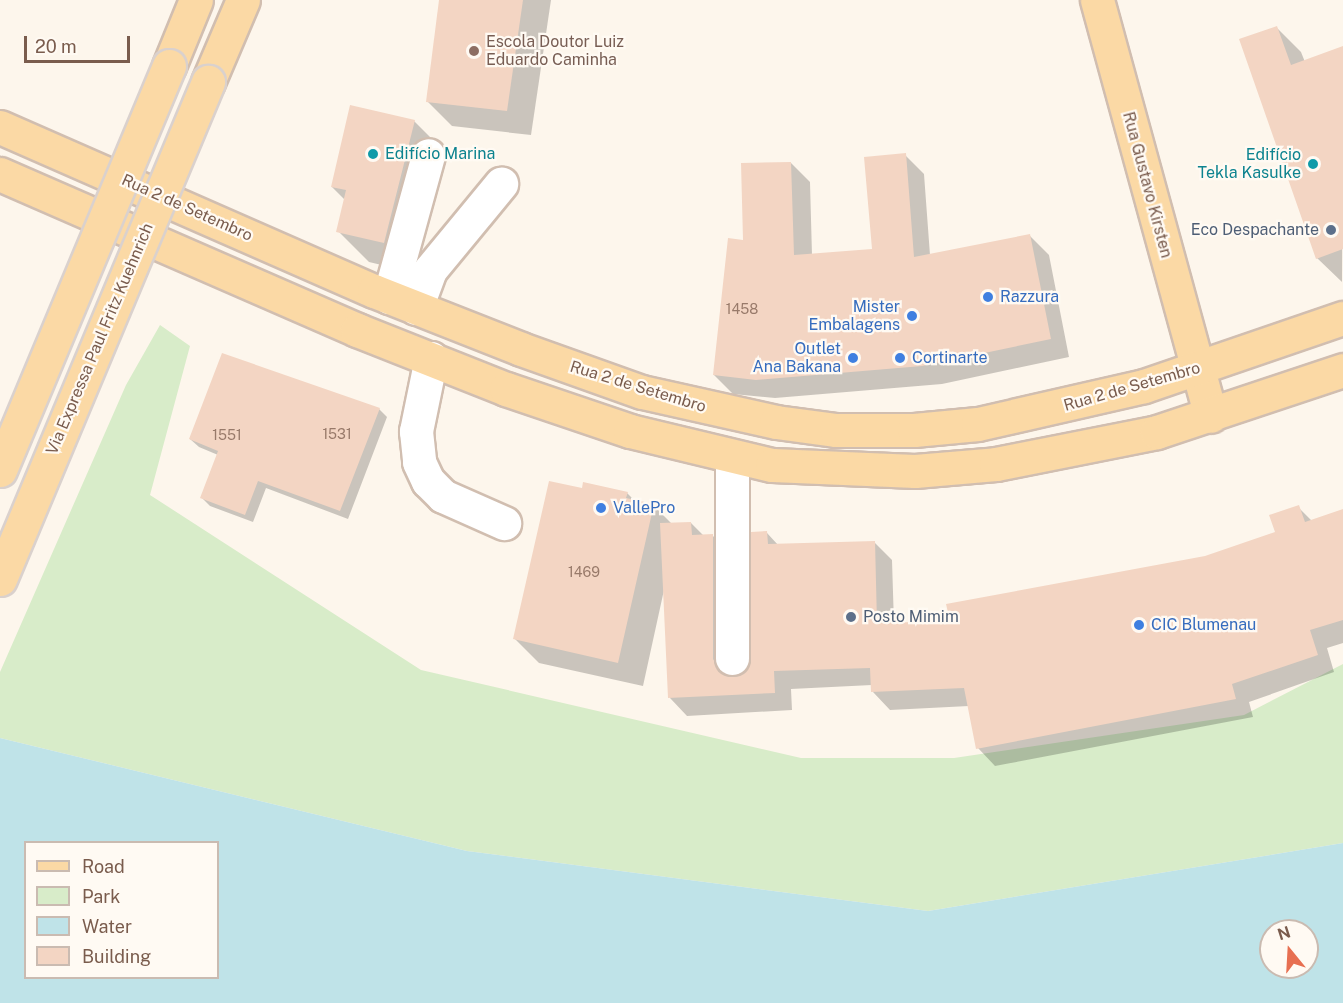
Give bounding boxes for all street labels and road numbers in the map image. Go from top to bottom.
street label: Rua Gustavo Kirsten [1118,110,1176,260]
street label: Rua 2 de Setembro [118,170,256,246]
street label: Via Expressa Paul Fritz Kuehnrich [42,220,158,458]
street label: Rua 2 de Setembro [567,357,709,417]
street label: Rua 2 de Setembro [1061,358,1203,416]

